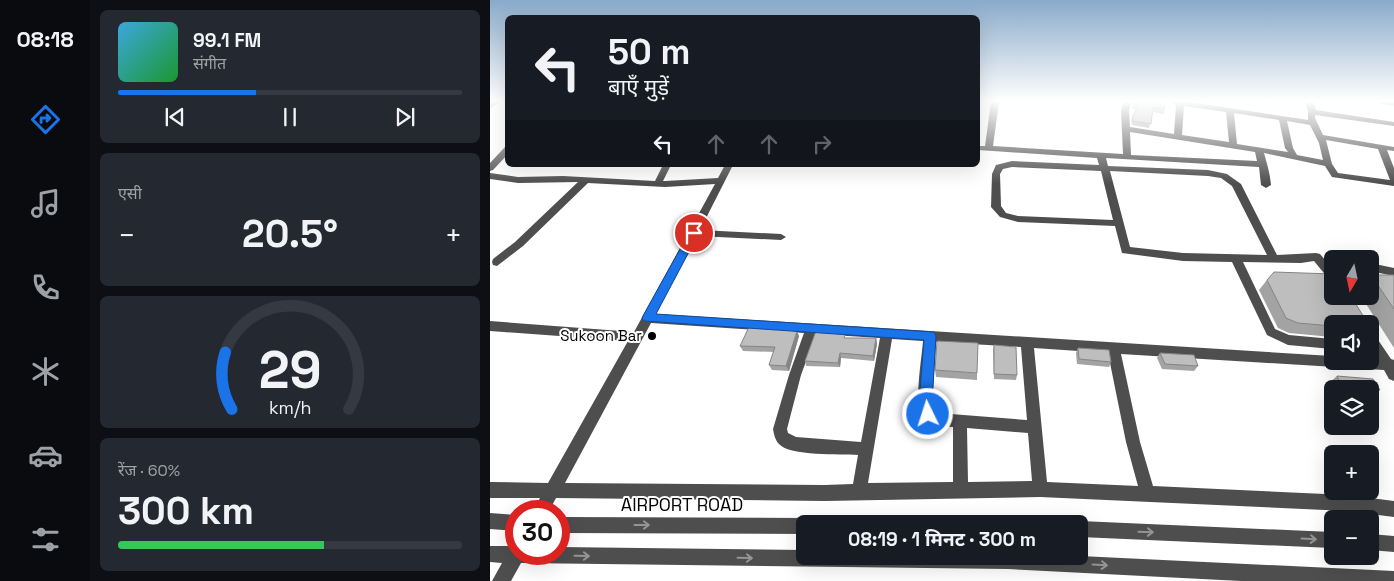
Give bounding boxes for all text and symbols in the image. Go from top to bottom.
text: 08:18 [16,25,74,53]
text: 99.1 FM [193,28,261,53]
text: 50 m [608,30,690,74]
icon: left [525,35,590,100]
text: संगीत [193,53,226,74]
text: बाएँ मुड़ें [608,73,669,101]
icon: directions [28,102,63,137]
icon: previous [161,103,189,131]
icon: pause [276,103,304,131]
icon: next [391,103,419,131]
icon: left [649,130,677,158]
icon: ahead [702,130,730,158]
icon: ahead [755,130,783,158]
icon: right [808,130,836,158]
text: एसी [118,183,142,204]
icon: music [28,186,63,221]
text: 20.5° [242,210,338,258]
pin [673,212,715,254]
text: − [118,217,135,253]
text: + [445,217,462,253]
icon: arrive [680,219,708,247]
north arrow [1324,250,1379,305]
map controls [1324,250,1379,565]
icon: phone [28,270,63,305]
button: sound [1324,315,1379,370]
place label: Sukoon Bar [560,326,642,345]
marker: Sukoon Bar [646,330,658,342]
text: 29 [259,337,321,403]
icon: climate [28,354,63,389]
button: layers [1324,380,1379,435]
position arrow [901,387,953,439]
text: km/h [269,396,311,419]
icon: car [28,438,63,473]
button: + [1324,445,1379,500]
text: रेंज · 60% [118,460,180,481]
text: 300 km [118,487,254,535]
street label: AIRPORT ROAD [621,493,743,516]
speed limit sign: 30 [505,500,570,565]
button: − [1324,510,1379,565]
one-way arrow [634,520,650,530]
icon: filters [28,522,63,557]
text: 08:19 · 1 मिनट · 300 m [848,527,1036,552]
one-way arrow [1138,528,1154,537]
one-way arrow [1300,535,1316,544]
one-way arrow [574,551,590,561]
one-way arrow [736,553,752,563]
one-way arrow [1091,561,1107,570]

